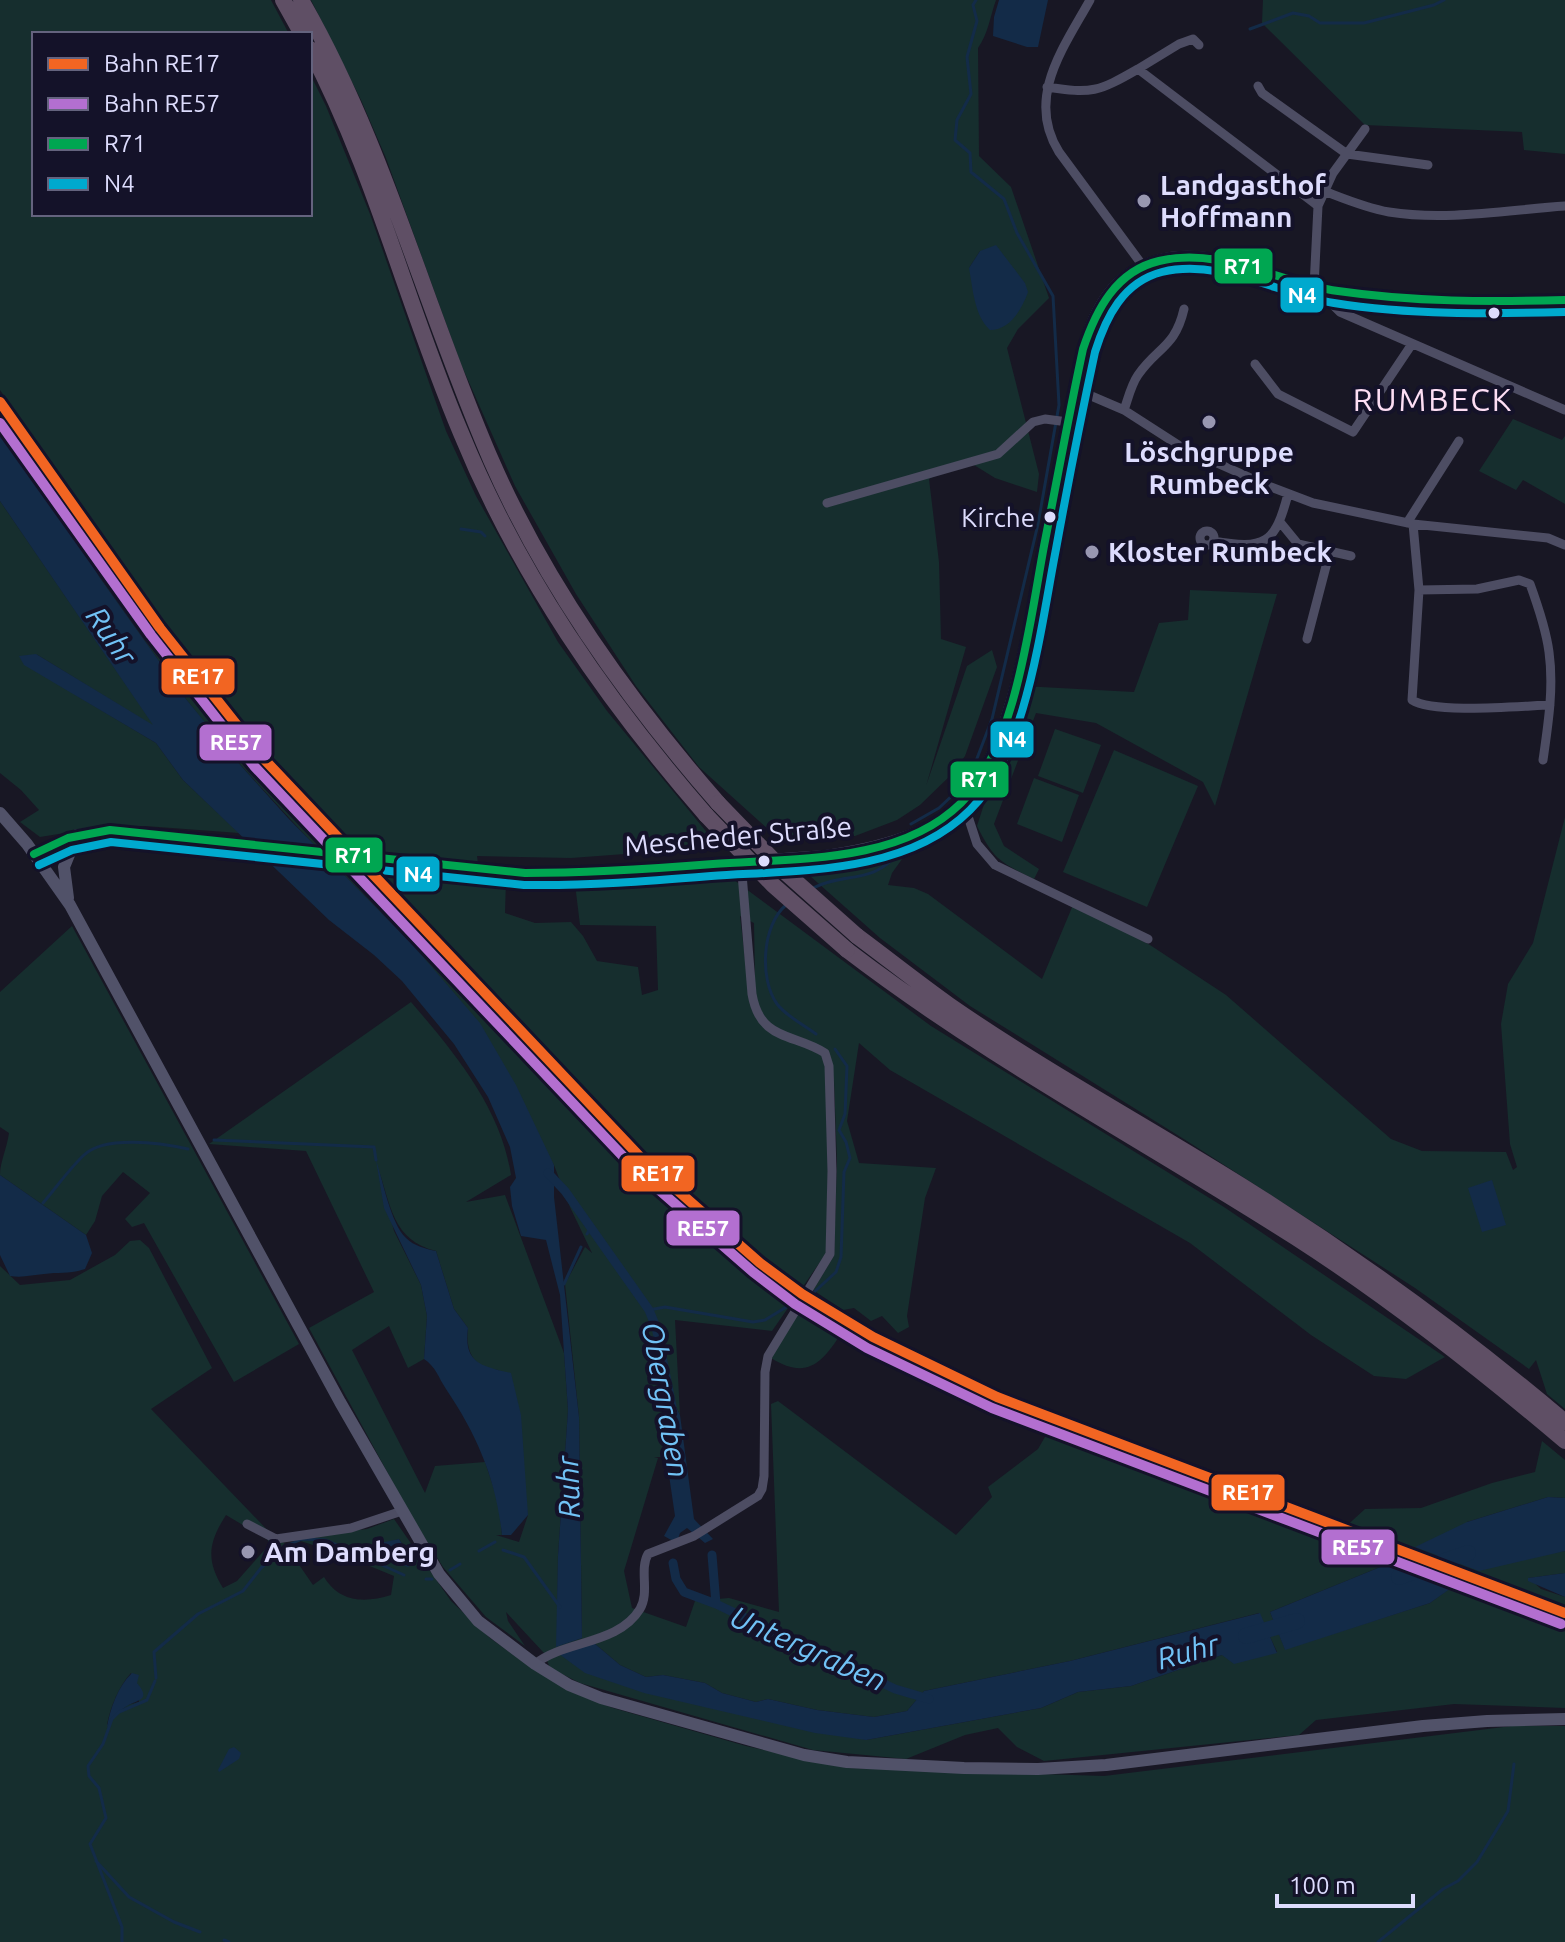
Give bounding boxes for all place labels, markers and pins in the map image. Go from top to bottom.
place label: Landgasthof Hoffmann [1160,169,1326,232]
marker: Landgasthof Hoffmann [1135,192,1153,210]
unlabelled marker [1486,305,1502,321]
marker: Löschgruppe Rumbeck [1200,413,1218,431]
place label: Löschgruppe Rumbeck [1124,436,1294,499]
place label: Kirche [961,503,1035,532]
marker: Kirche [1042,509,1058,525]
place label: Kloster Rumbeck [1108,536,1332,567]
marker: Kloster Rumbeck [1083,543,1101,561]
unlabelled marker [756,853,772,869]
place label: Am Damberg [264,1536,435,1567]
marker: Am Damberg [239,1543,257,1561]

